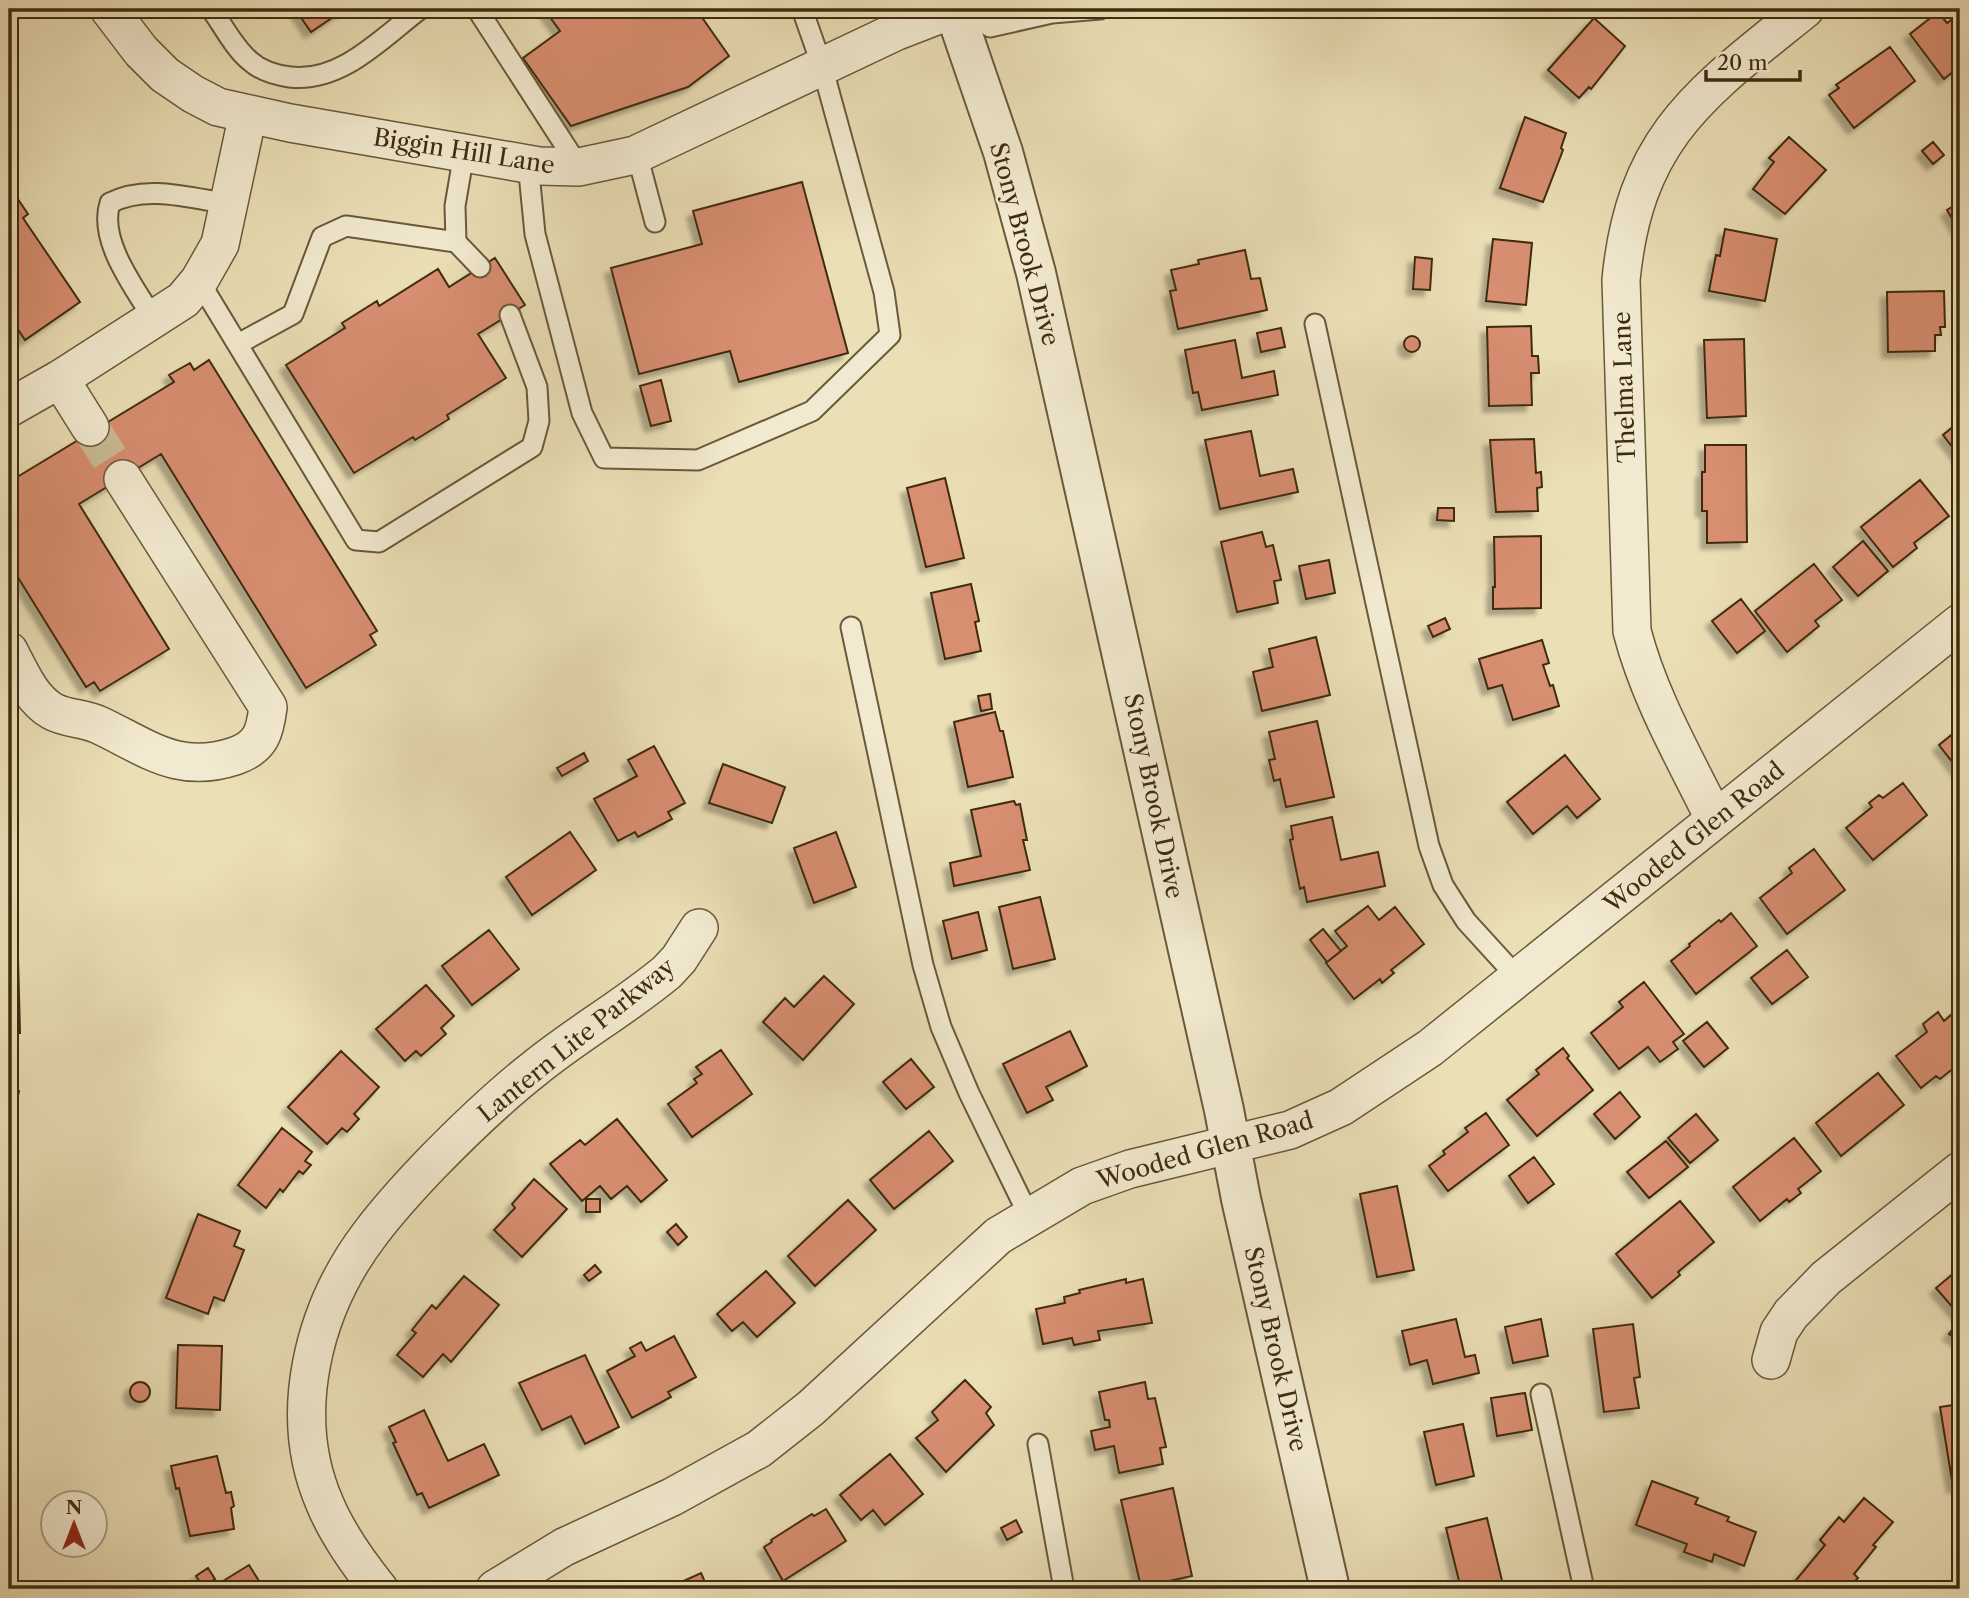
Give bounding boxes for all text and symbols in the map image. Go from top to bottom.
scale bar [1706,38,1801,82]
text: 20 m [1717,50,1768,75]
street label: Biggin Hill Lane [371,122,557,180]
street label: Stony Brook Drive [984,139,1066,349]
street label: Thelma Lane [1607,311,1641,463]
street label: Stony Brook Drive [1118,691,1190,901]
street label: Wooded Glen Road [1597,755,1790,919]
street label: Lantern Lite Parkway [472,951,681,1128]
street label: Wooded Glen Road [1093,1105,1317,1195]
street label: Stony Brook Drive [1238,1244,1314,1454]
north arrow [38,1490,108,1560]
text: N [66,1496,82,1519]

